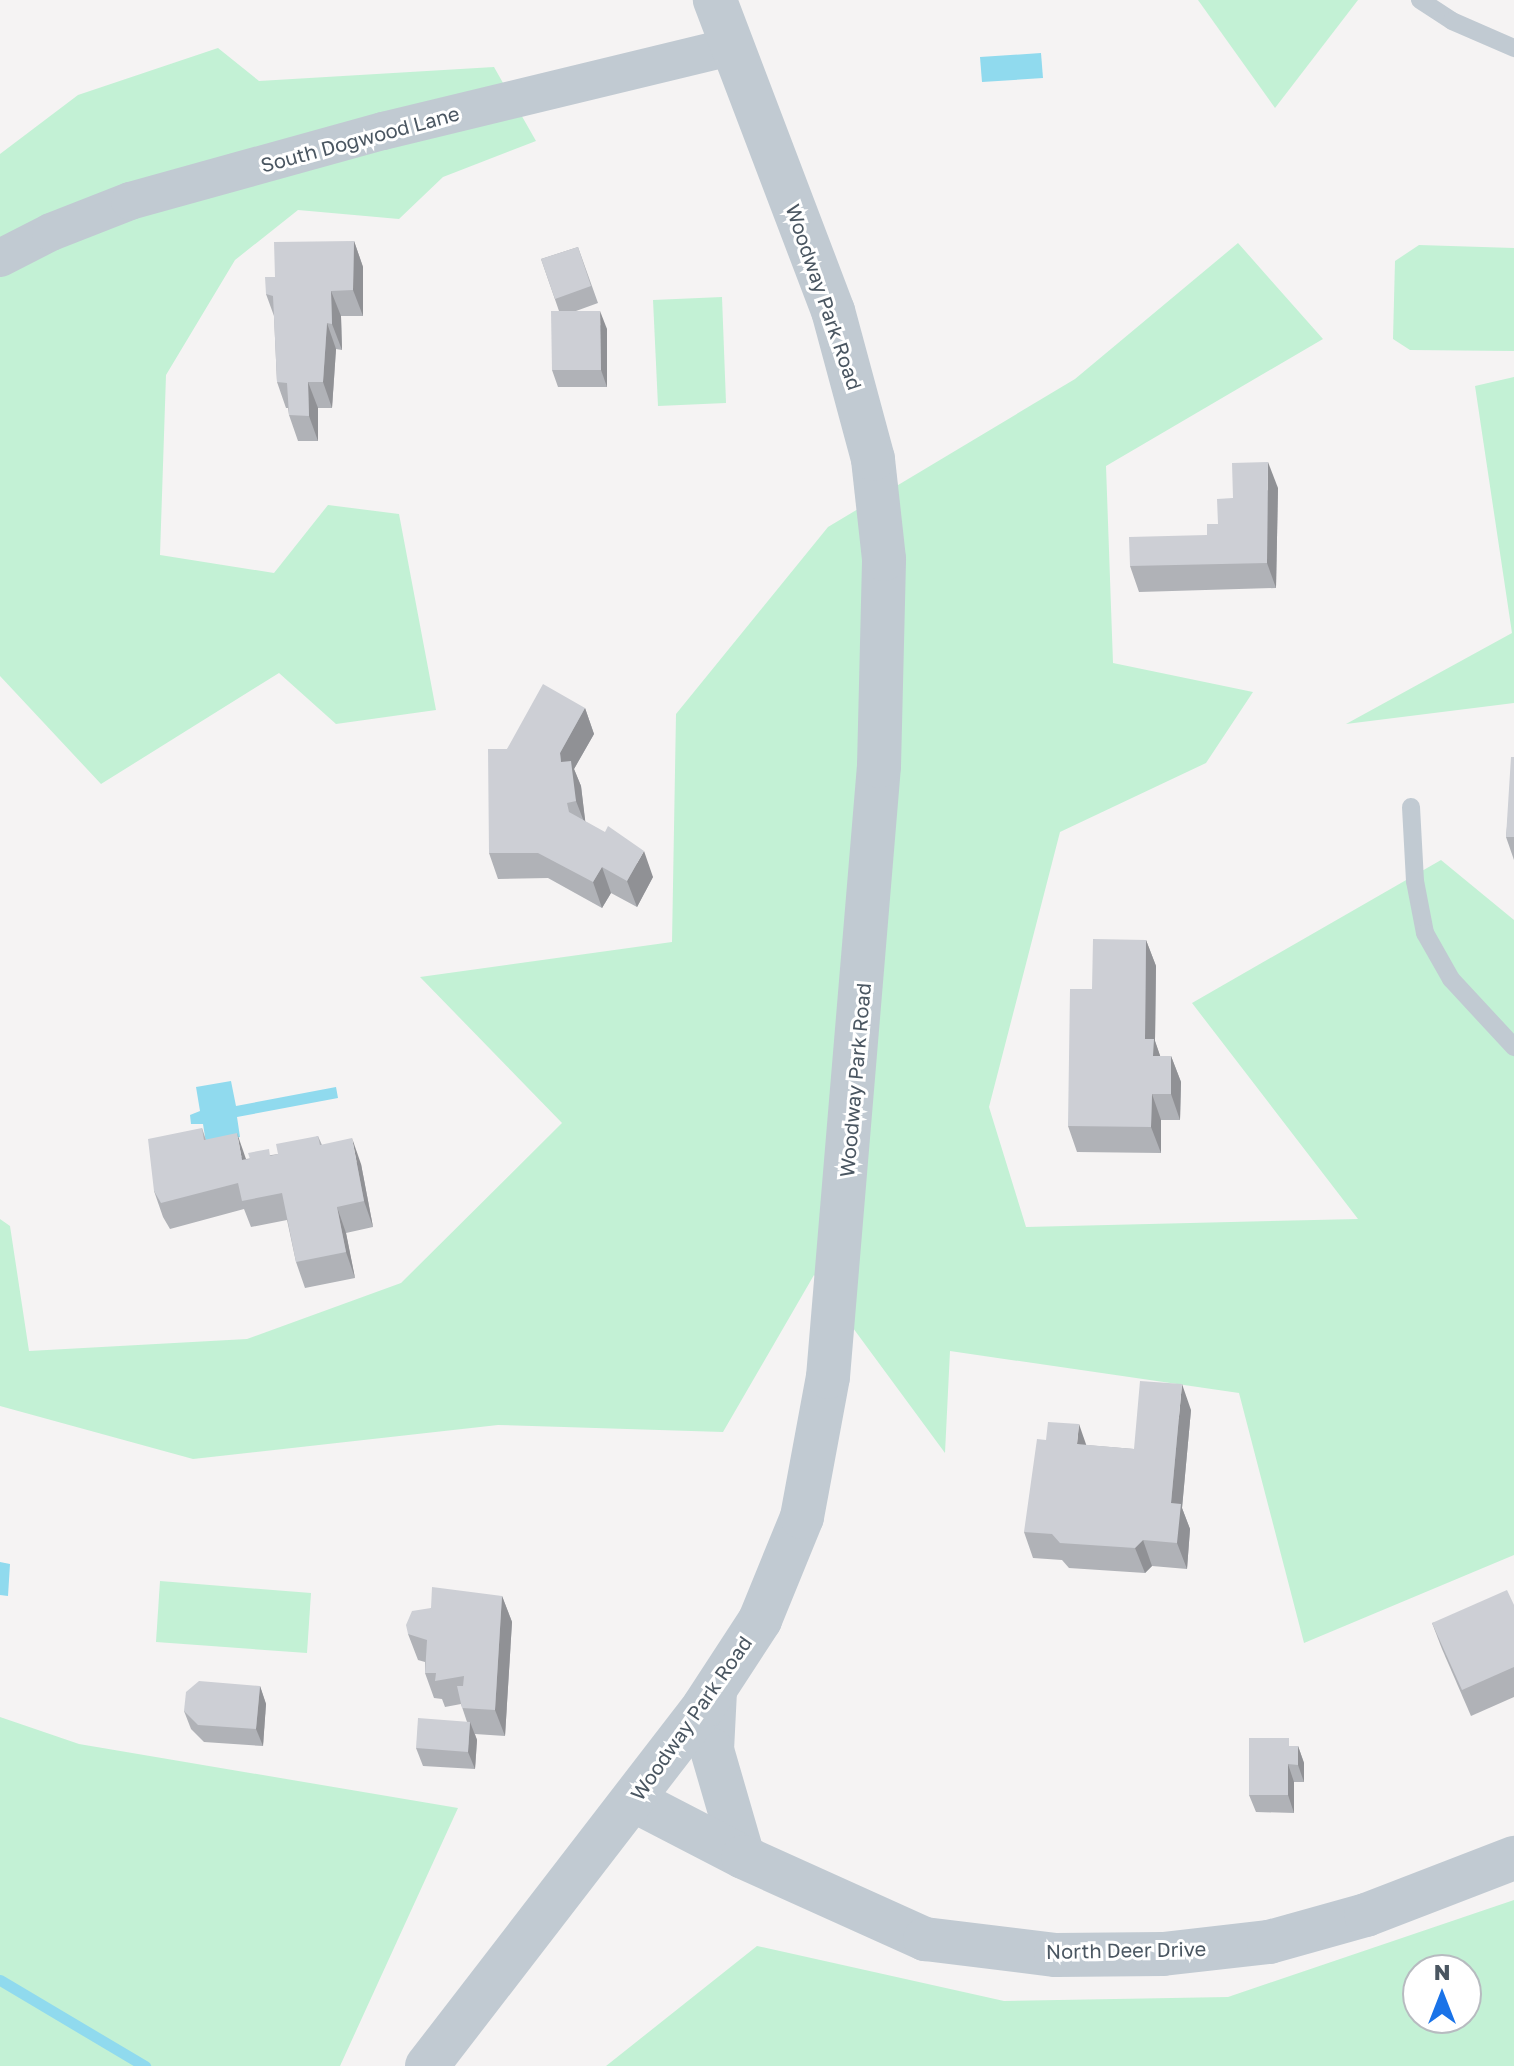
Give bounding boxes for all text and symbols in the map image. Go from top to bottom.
street label: South Dogwood Lane [258,101,462,177]
street label: Woodway Park Road [781,201,867,393]
street label: Woodway Park Road [835,982,875,1178]
street label: Woodway Park Road [625,1631,757,1805]
street label: North Deer Drive [1046,1937,1206,1963]
north arrow [1402,1954,1482,2034]
text: N [1434,1958,1450,1985]

